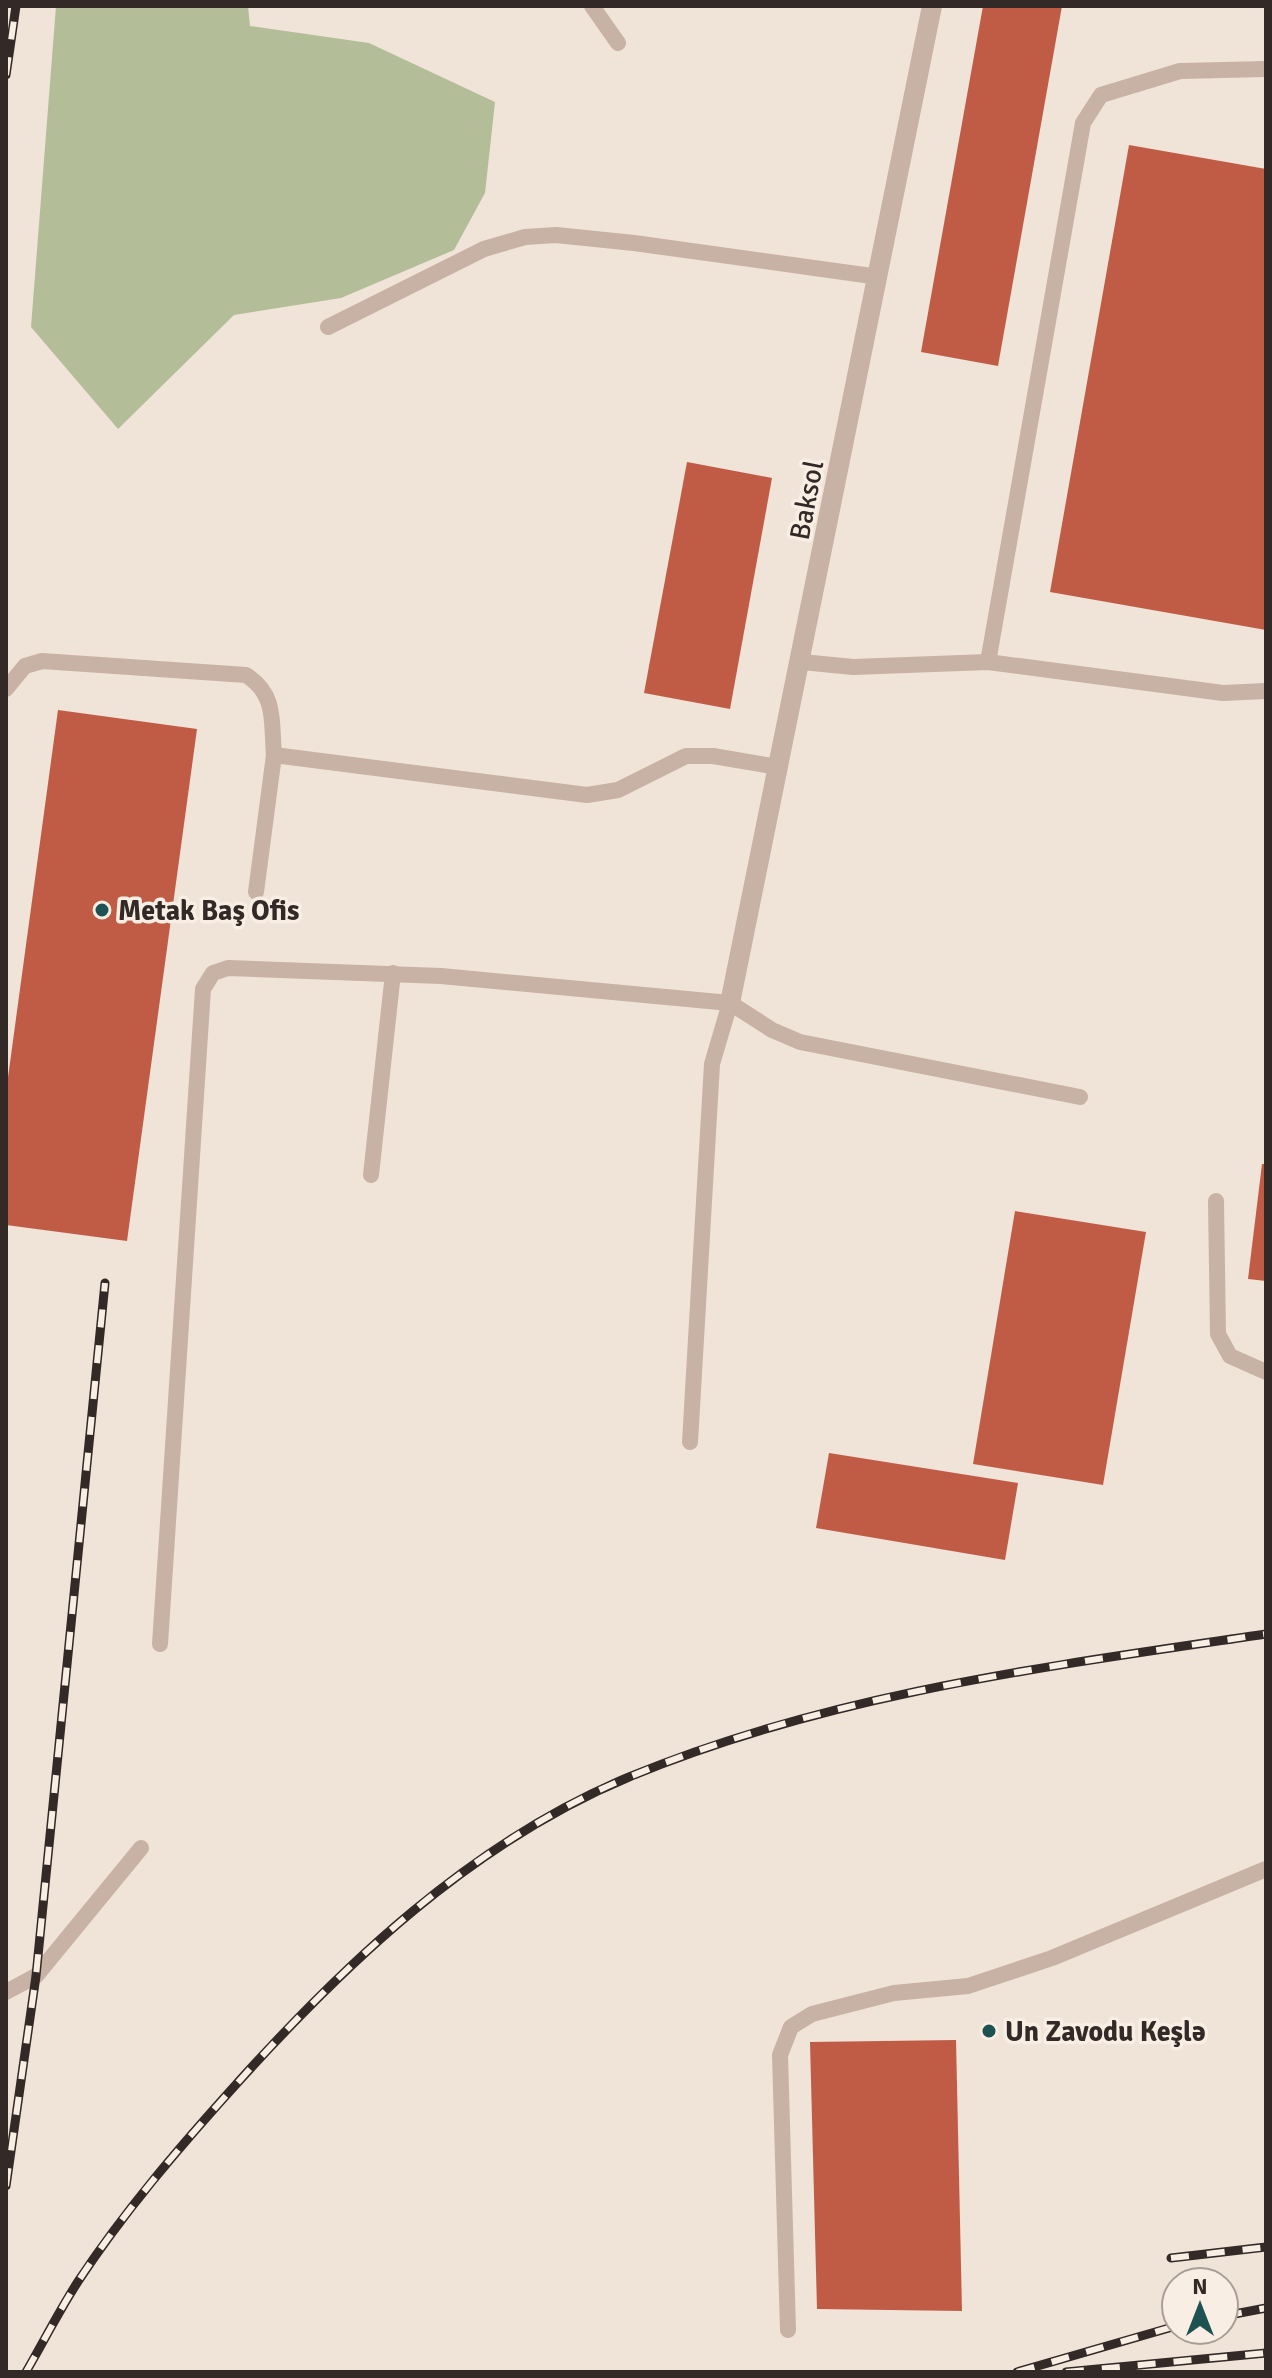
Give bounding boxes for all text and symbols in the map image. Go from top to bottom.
street label: Baksol [783,458,831,543]
place label: Metak Baş Ofis [118,894,299,928]
marker: Metak Baş Ofis [93,901,111,919]
place label: Un Zavodu Keşlə [1005,2015,1206,2049]
marker: Un Zavodu Keşlə [980,2022,998,2040]
north arrow [1160,2266,1240,2346]
text: N [1192,2273,1208,2300]

